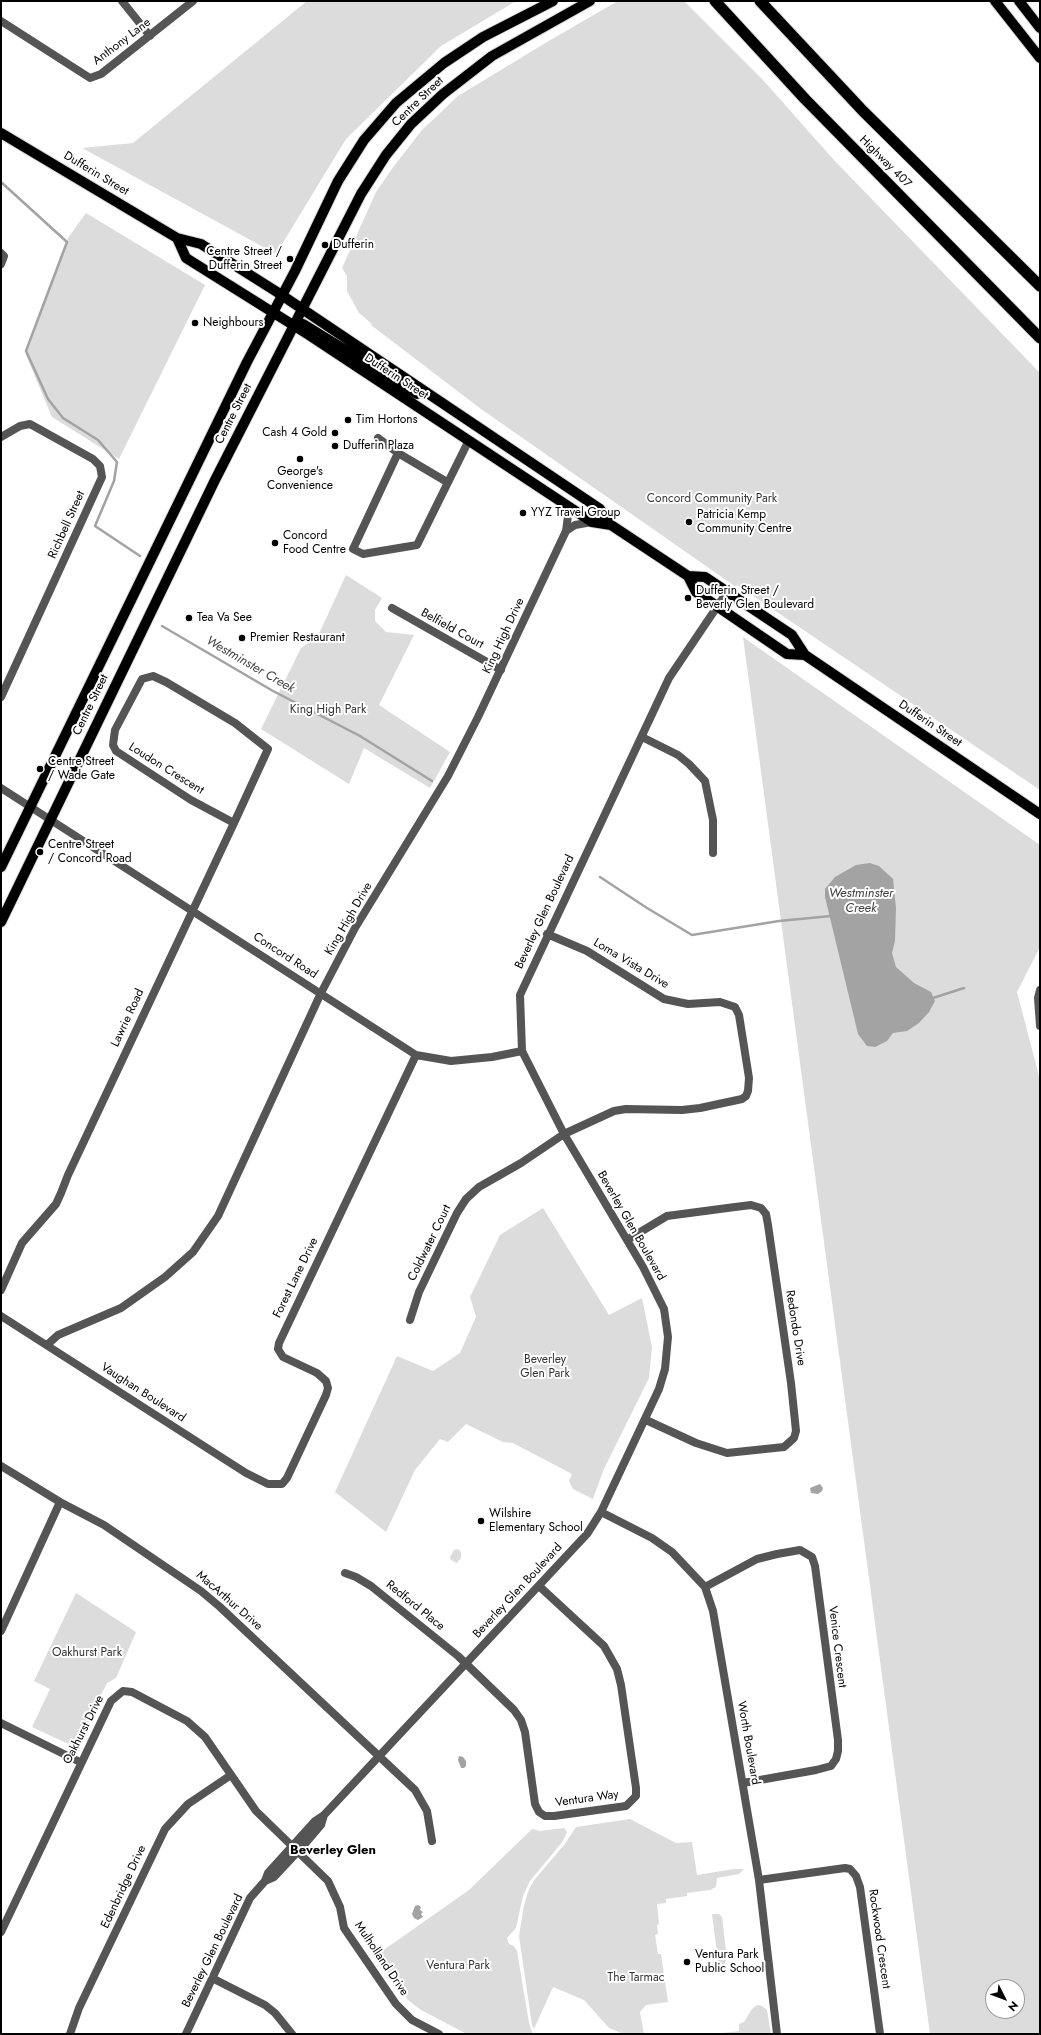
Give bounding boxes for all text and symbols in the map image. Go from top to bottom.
street label: Anthony Lane [90,16,154,68]
street label: Centre Street [389,74,447,130]
street label: Highway 407 [856,133,914,191]
street label: Dufferin Street [61,149,131,199]
place label: Dufferin [333,238,374,252]
marker: Dufferin [320,240,330,250]
place label: Centre Street / Dufferin Street [206,245,282,273]
marker: Centre Street / Dufferin Street [285,254,295,264]
place label: Neighbours [203,316,263,330]
marker: Neighbours [190,318,200,328]
street label: Dufferin Street [361,351,431,403]
street label: Centre Street [213,381,255,447]
place label: Tim Hortons [356,413,417,427]
marker: Tim Hortons [343,415,353,425]
place label: Cash 4 Gold [262,426,327,440]
marker: Cash 4 Gold [330,428,340,438]
place label: Dufferin Plaza [343,439,414,453]
marker: Dufferin Plaza [330,441,340,451]
marker: George's Convenience [295,454,305,464]
place label: George's Convenience [267,465,333,493]
street label: Richbell Street [46,489,88,561]
park label: Concord Community Park [647,492,777,506]
place label: YYZ Travel Group [531,506,620,520]
marker: YYZ Travel Group [518,508,528,518]
place label: Patricia Kemp Community Centre [697,508,792,536]
marker: Patricia Kemp Community Centre [684,517,694,527]
place label: Concord Food Centre [283,529,346,557]
marker: Concord Food Centre [270,538,280,548]
place label: Dufferin Street / Beverly Glen Boulevard [696,584,814,612]
marker: Dufferin Street / Beverly Glen Boulevard [683,593,693,603]
street label: King High Drive [480,596,528,676]
street label: Belfield Court [418,606,486,652]
place label: Tea Va See [197,611,252,625]
marker: Tea Va See [184,613,194,623]
place label: Premier Restaurant [250,631,345,645]
water label: Westminster Creek [203,633,297,697]
marker: Premier Restaurant [237,633,247,643]
street label: Centre Street [70,672,112,738]
street label: Dufferin Street [896,698,964,750]
park label: King High Park [290,703,366,717]
street label: Loudon Crescent [126,740,206,798]
place label: Centre Street / Wade Gate [48,755,115,783]
marker: Centre Street / Wade Gate [35,764,45,774]
place label: Centre Street / Concord Road [48,838,132,866]
marker: Centre Street / Concord Road [35,847,45,857]
street label: Beverley Glen Boulevard [512,853,578,971]
street label: King High Drive [322,880,376,958]
water label: Westminster Creek [829,886,893,917]
street label: Concord Road [250,930,320,982]
street label: Loma Vista Drive [591,936,671,992]
street label: Lawrie Road [108,987,148,1049]
street label: Beverley Glen Boulevard [594,1169,668,1283]
street label: Coldwater Court [405,1202,455,1284]
street label: Forest Lane Drive [270,1235,322,1321]
street label: Redondo Drive [782,1289,808,1367]
park label: Beverley Glen Park [520,1353,570,1381]
street label: Vaughan Boulevard [98,1360,188,1426]
place label: Wilshire Elementary School [489,1507,583,1535]
marker: Wilshire Elementary School [476,1516,486,1526]
street label: Beverley Glen Boulevard [470,1541,566,1641]
street label: MacArthur Drive [193,1568,265,1634]
street label: Redford Place [383,1578,447,1634]
street label: Venice Crescent [825,1605,849,1689]
park label: Oakhurst Park [52,1646,122,1660]
street label: Oakhurst Drive [61,1693,107,1767]
street label: Worth Boulevard [734,1700,762,1786]
street label: Ventura Way [554,1787,620,1811]
street label: Edenbridge Drive [98,1843,150,1931]
district label: Beverley Glen [290,1843,376,1859]
street label: Rockwood Crescent [865,1888,893,1990]
street label: Beverley Glen Boulevard [179,1892,247,2010]
street label: Mulholland Drive [351,1919,411,1999]
place label: Ventura Park Public School [695,1948,764,1976]
marker: Ventura Park Public School [682,1957,692,1967]
park label: Ventura Park [426,1959,490,1973]
park label: The Tarmac [608,1971,664,1985]
north arrow [985,1979,1025,2019]
text: N [1004,1998,1022,2015]

